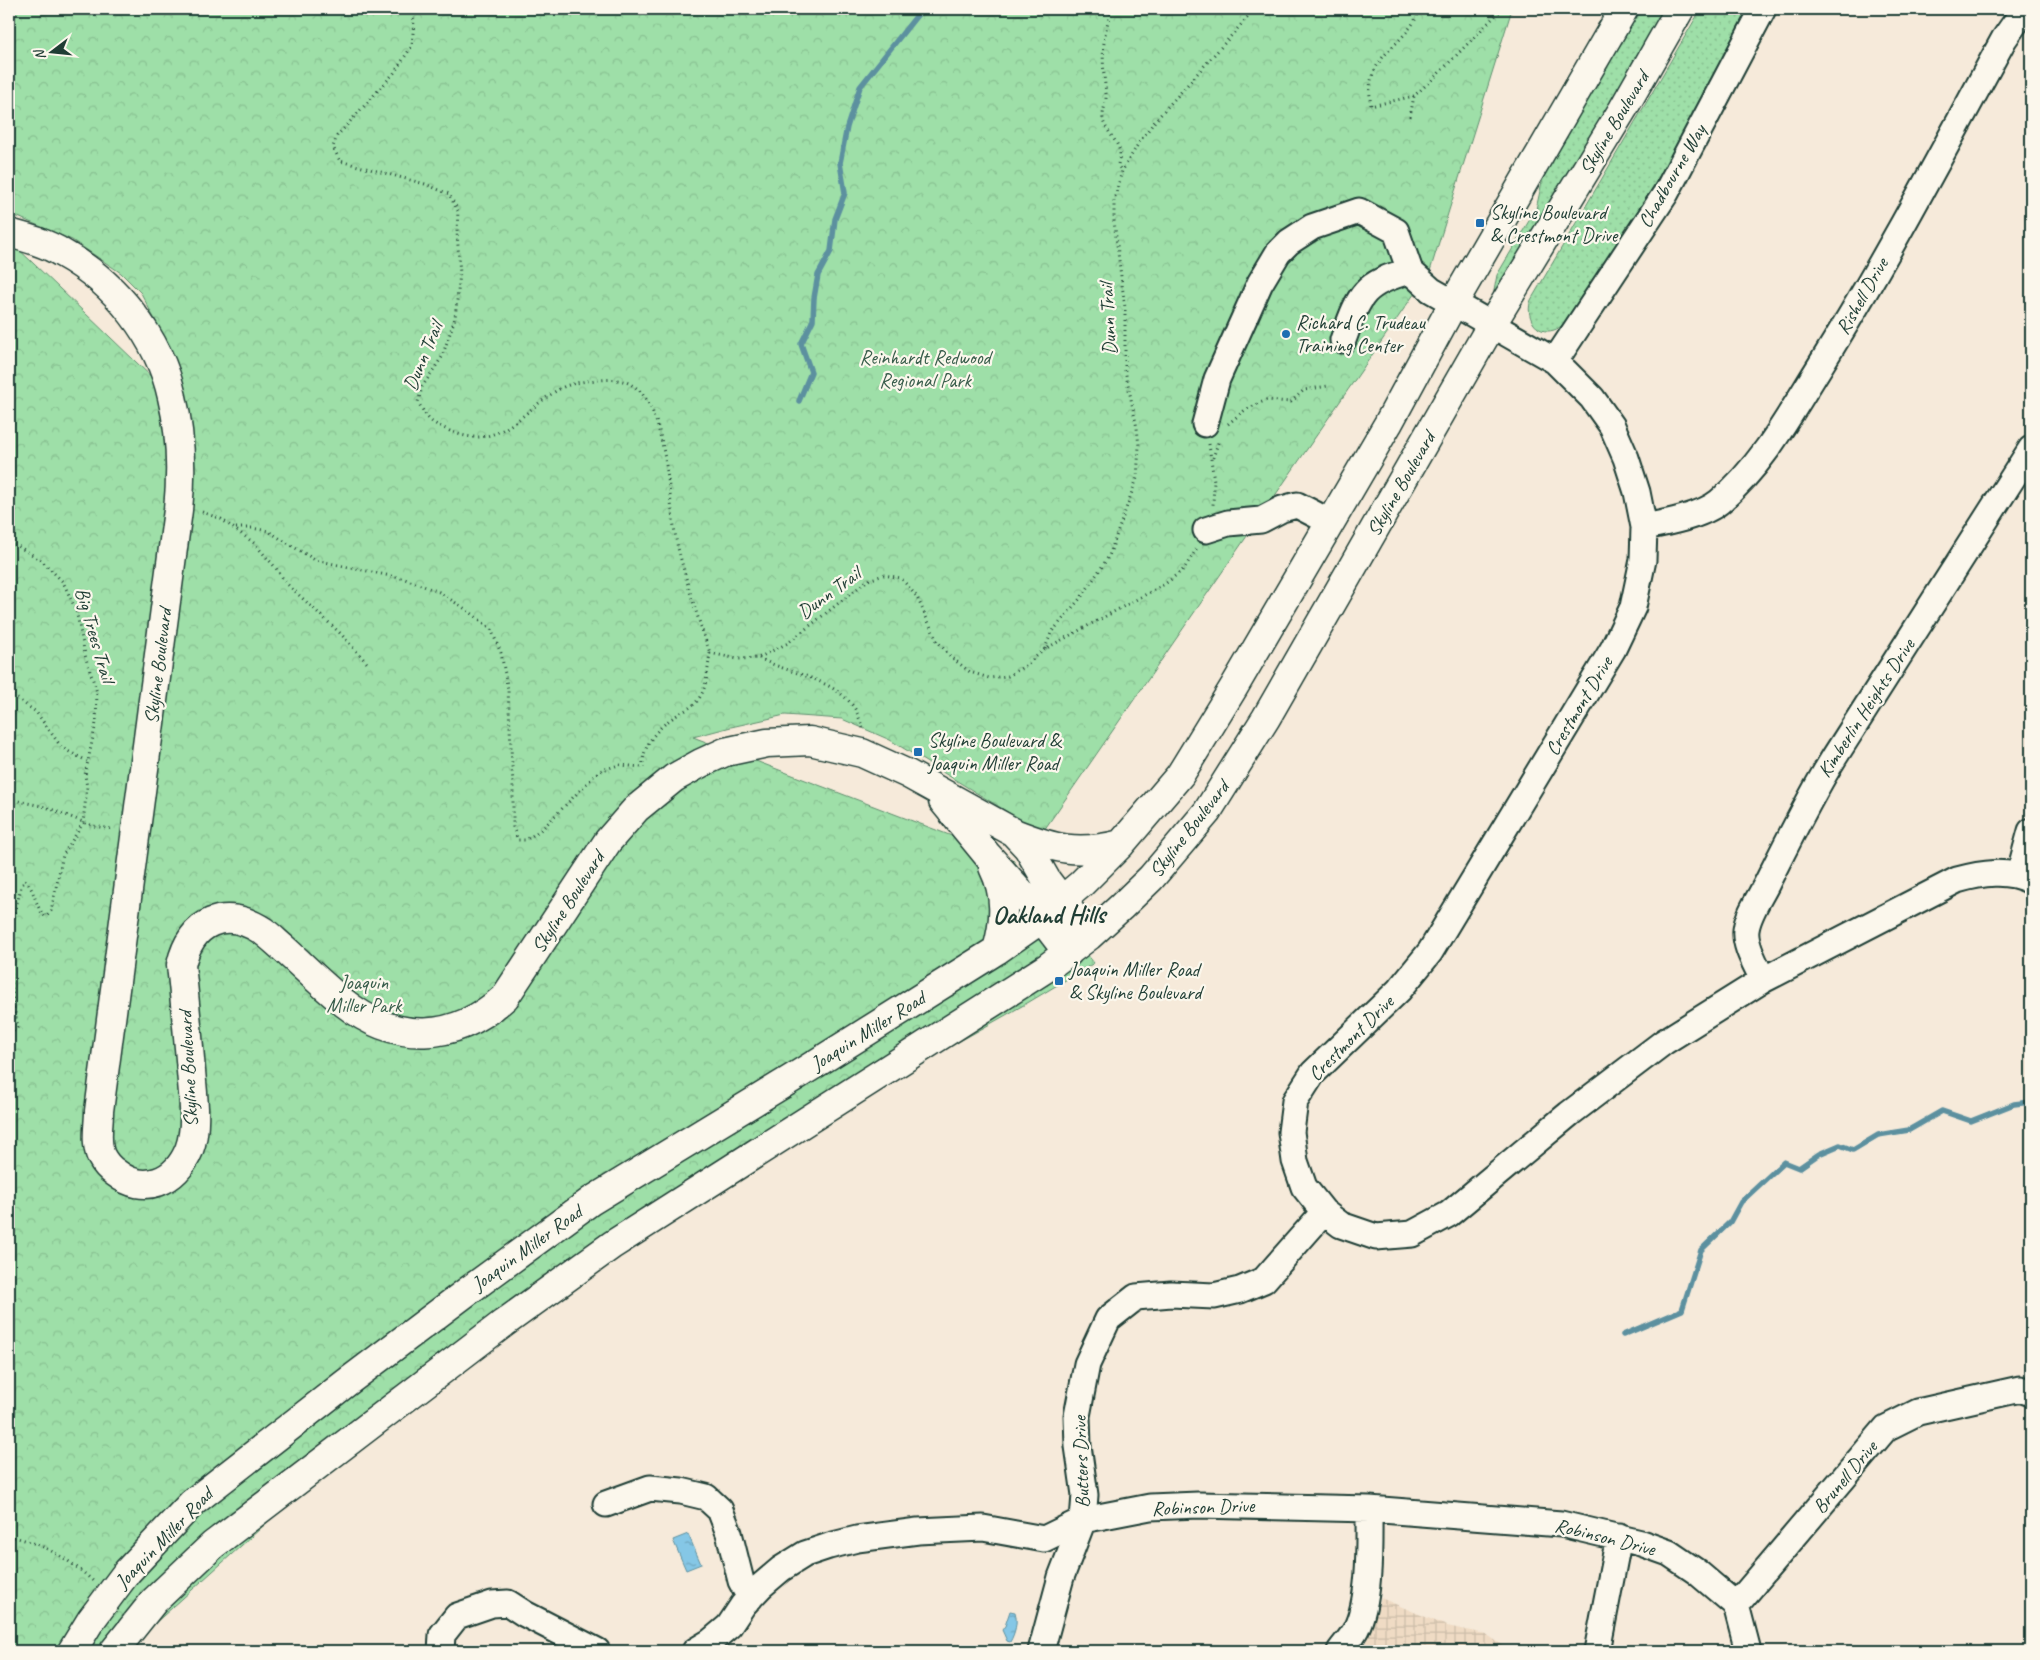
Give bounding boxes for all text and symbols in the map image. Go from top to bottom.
north arrow [28,28,78,78]
text: N [30,47,49,62]
street label: Skyline Boulevard [1573,64,1656,179]
street label: Chadbourne Way [1632,118,1713,232]
place label: Skyline Boulevard & Crestmont Drive [1490,200,1619,248]
marker: Skyline Boulevard & Crestmont Drive [1474,217,1486,229]
street label: Rishell Drive [1830,252,1895,339]
street label: Dunn Trail [1093,279,1122,356]
place label: Richard C. Trudeau Training Center [1296,310,1427,358]
street label: Dunn Trail [397,315,450,394]
marker: Richard C. Trudeau Training Center [1280,328,1292,340]
park label: Reinhardt Redwood Regional Park [860,345,994,393]
street label: Skyline Boulevard [1361,425,1442,541]
street label: Dunn Trail [793,560,868,624]
street label: Big Trees Trail [70,585,121,689]
street label: Skyline Boulevard [139,604,178,725]
street label: Kimberlin Heights Drive [1812,633,1921,782]
street label: Crestmont Drive [1540,651,1619,760]
place label: Skyline Boulevard & Joaquin Miller Road [927,728,1063,776]
marker: Skyline Boulevard & Joaquin Miller Road [912,746,924,758]
street label: Skyline Boulevard [1143,773,1237,882]
street label: Skyline Boulevard [526,844,612,958]
district label: Oakland Hills [993,899,1107,931]
place label: Joaquin Miller Road & Skyline Boulevard [1068,957,1204,1005]
park label: Joaquin Miller Park [327,970,403,1018]
marker: Joaquin Miller Road & Skyline Boulevard [1053,975,1065,987]
street label: Joaquin Miller Road [805,984,933,1077]
street label: Crestmont Drive [1303,989,1400,1086]
street label: Skyline Boulevard [172,1007,204,1128]
street label: Joaquin Miller Road [466,1198,590,1297]
street label: Butters Drive [1067,1414,1095,1508]
street label: Brunell Drive [1807,1434,1884,1519]
street label: Joaquin Miller Road [109,1480,220,1594]
street label: Robinson Drive [1151,1493,1256,1521]
street label: Robinson Drive [1552,1512,1659,1562]

